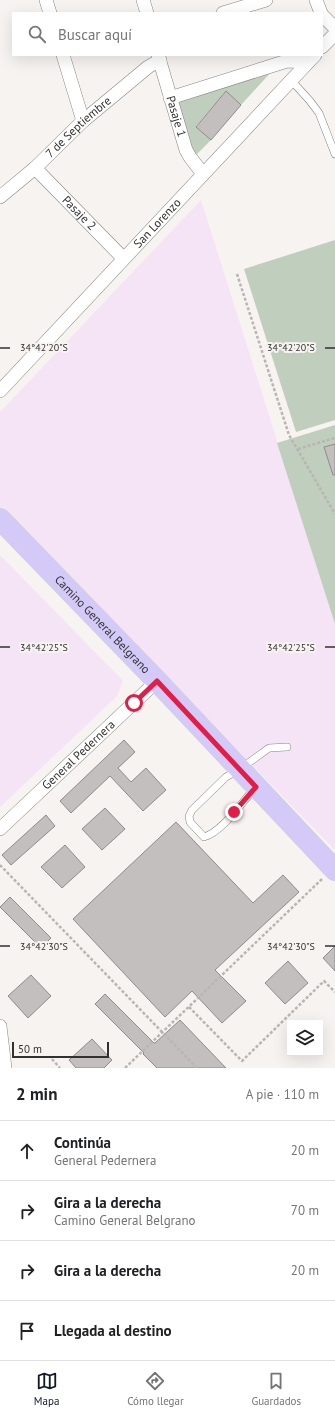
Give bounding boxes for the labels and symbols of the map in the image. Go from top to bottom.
street label: 7 de Septiembre [42,93,114,161]
street label: Pasaje 1 [163,94,190,139]
street label: Pasaje 2 [59,192,100,233]
street label: San Lorenzo [130,195,184,251]
text: 34°42'20"S [20,341,68,354]
text: 34°42'20"S [267,341,315,354]
street label: Camino General Belgrano [52,572,154,676]
text: 34°42'25"S [20,641,68,654]
text: 34°42'25"S [267,641,315,654]
route start [125,694,143,712]
street label: General Pedernera [39,717,118,793]
route end [225,803,243,821]
text: 34°42'30"S [20,940,68,953]
text: 34°42'30"S [267,940,315,953]
scale bar [12,1040,109,1059]

